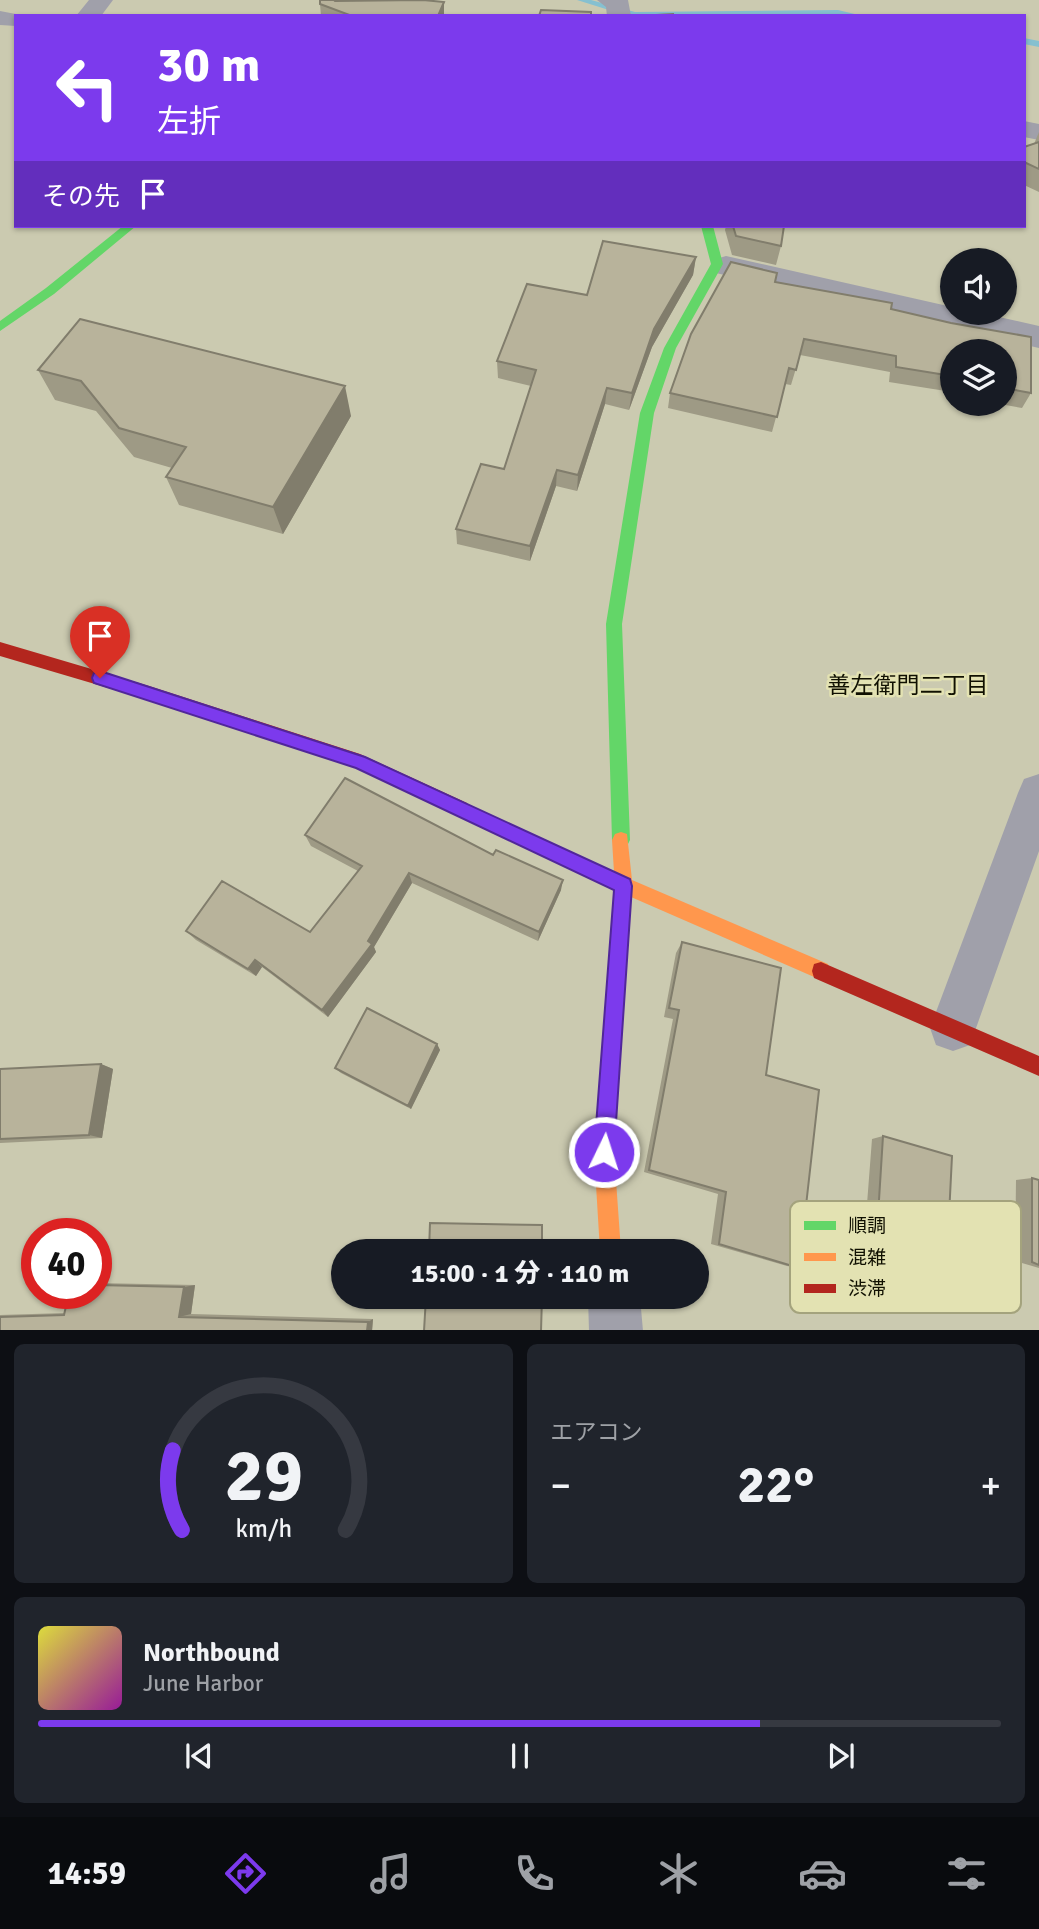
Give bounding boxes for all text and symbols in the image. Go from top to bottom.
text: 30 m [157,35,260,95]
icon: left [42,42,133,133]
text: 左折 [157,102,221,141]
icon: arrive [134,175,172,213]
text: その先 [42,181,120,213]
map controls [940,248,1017,416]
button: sound [940,248,1017,325]
button: layers [940,339,1017,416]
pin [70,606,130,678]
icon: arrive [81,617,119,655]
district label: 善左衛門二丁目 [828,671,989,700]
position arrow [567,1115,641,1189]
legend [790,1201,1021,1313]
text: 順調 [848,1214,886,1238]
speed limit sign: 40 [21,1218,112,1309]
text: 混雑 [848,1246,886,1270]
text: 15:00 · 1 分 · 110 m [411,1258,629,1290]
text: 渋滞 [848,1277,886,1301]
text: エアコン [551,1418,643,1447]
text: 29 [224,1432,303,1521]
text: 22° [737,1453,814,1517]
text: − [551,1462,571,1509]
text: + [980,1462,1001,1509]
text: km/h [235,1512,292,1543]
text: Northbound [143,1637,280,1669]
text: June Harbor [143,1669,263,1698]
icon: previous [180,1737,218,1775]
icon: pause [501,1737,539,1775]
icon: next [822,1737,860,1775]
icon: directions [221,1849,270,1898]
icon: music [366,1849,415,1898]
icon: phone [510,1849,559,1898]
icon: climate [654,1849,703,1898]
icon: car [798,1849,847,1898]
icon: filters [942,1849,991,1898]
text: 14:59 [48,1854,126,1893]

